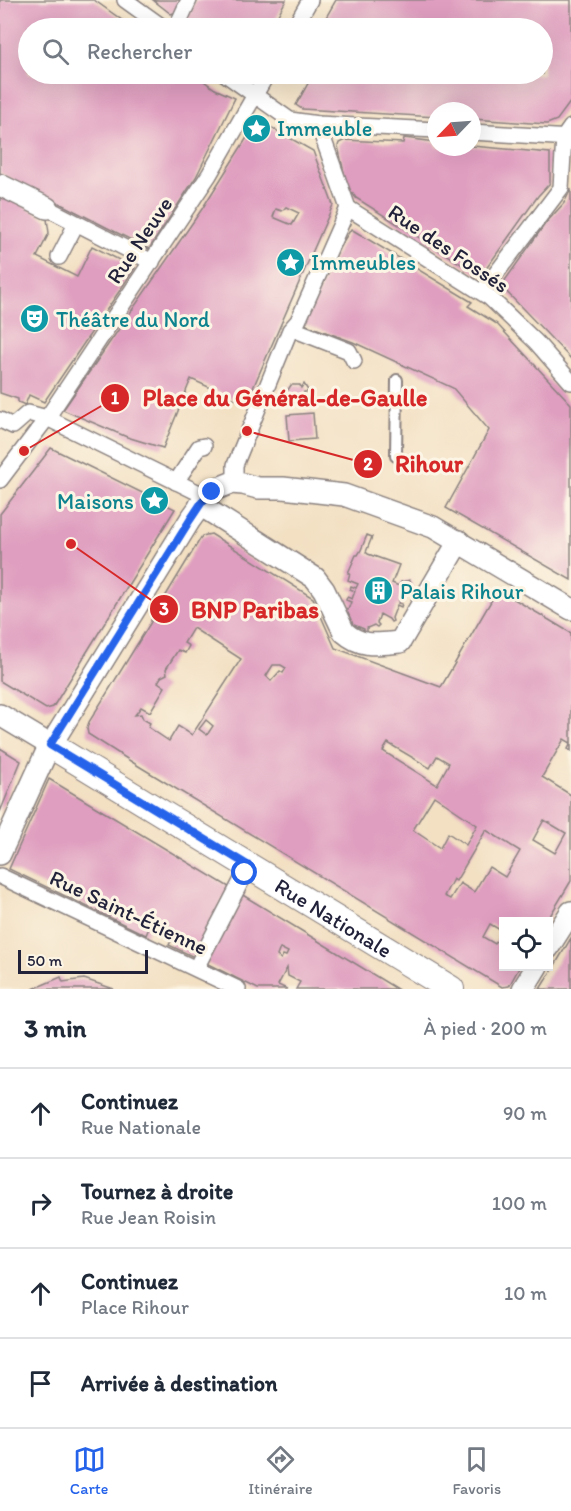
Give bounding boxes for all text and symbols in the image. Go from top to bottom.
search box [18,18,553,84]
icon: search [39,35,72,68]
text: Rechercher [87,38,192,65]
north arrow [427,102,481,156]
place icon: Immeuble [240,112,272,144]
place label: Immeuble [277,115,372,142]
street label: Rue Neuve [101,192,178,289]
street label: Rue des Fossés [383,198,514,299]
place icon: Immeubles [274,246,306,278]
place label: Immeubles [311,249,416,276]
theatre icon: Théâtre du Nord [19,303,51,335]
place label: Théâtre du Nord [56,306,210,333]
callout: Place du Général-de-Gaulle [100,377,440,419]
text: Place du Général-de-Gaulle [142,383,428,412]
text: 1 [111,387,120,409]
callout: Rihour [353,443,475,485]
text: Rihour [395,449,464,478]
text: 2 [363,453,373,475]
route end [198,478,224,504]
place icon: Maisons [139,485,171,517]
place label: Maisons [57,488,134,515]
building icon: Palais Rihour [363,575,395,607]
place label: Palais Rihour [400,578,524,605]
callout: BNP Paribas [149,588,331,630]
text: BNP Paribas [191,595,319,624]
text: 3 [159,598,169,620]
route start [231,859,257,885]
street label: Rue Saint-Étienne [46,864,212,961]
street label: Rue Nationale [270,872,397,964]
map controls [499,917,553,971]
button: locate [499,917,553,971]
scale bar [18,947,148,974]
text: 50 m [27,951,62,970]
text: 3 min [24,1012,86,1044]
text: À pied · 200 m [424,1016,547,1040]
text: Continuez [81,1088,178,1115]
icon: ahead [24,1097,57,1130]
text: 90 m [503,1101,547,1125]
text: Rue Nationale [81,1115,201,1139]
text: Tournez à droite [81,1178,233,1205]
icon: right [24,1187,57,1220]
text: 100 m [492,1191,547,1215]
text: Rue Jean Roisin [81,1205,216,1229]
text: Continuez [81,1268,178,1295]
icon: ahead [24,1277,57,1310]
text: 10 m [504,1281,547,1305]
text: Place Rihour [81,1295,189,1319]
icon: arrive [24,1367,57,1400]
text: Arrivée à destination [81,1370,277,1397]
tab: Carte [70,1443,108,1498]
tab: Itinéraire [248,1443,313,1498]
tab: Favoris [452,1443,501,1498]

